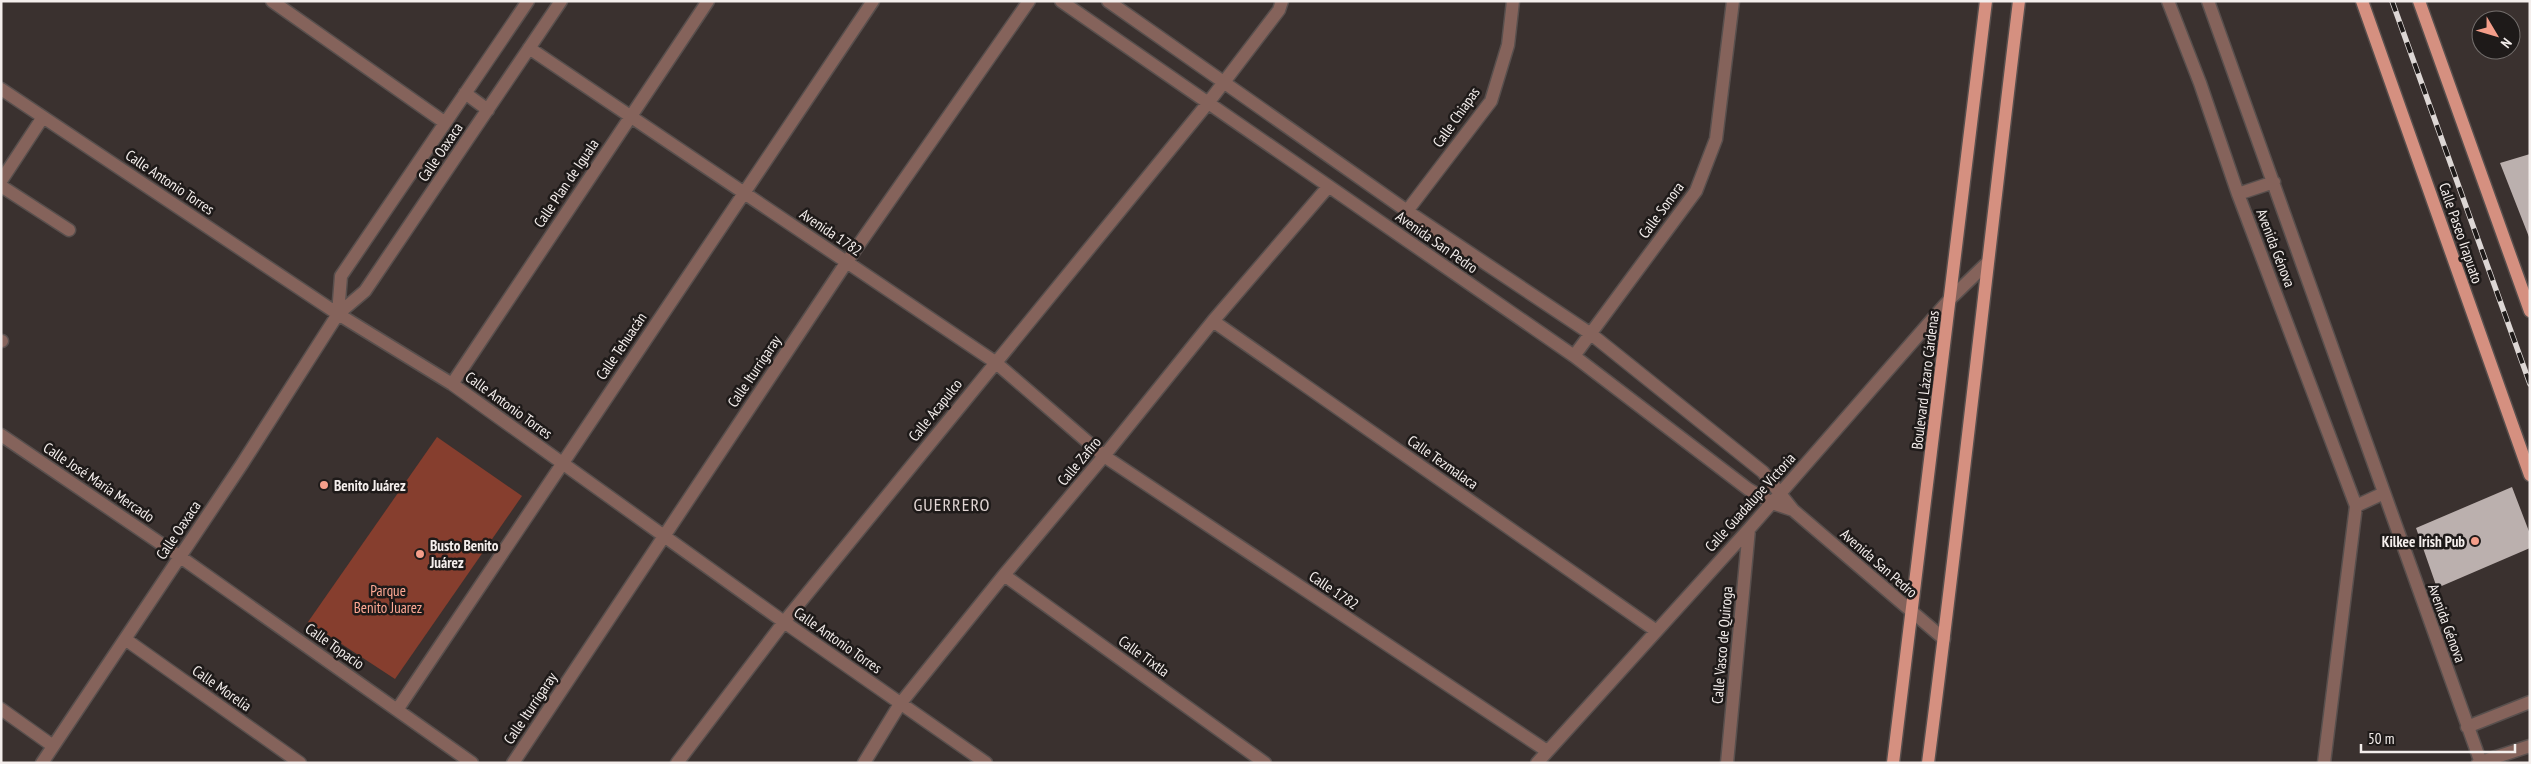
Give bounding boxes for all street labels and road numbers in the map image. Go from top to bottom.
street label: Calle Chiapas [1428,83,1484,151]
street label: Calle Oaxaca [413,119,467,185]
street label: Calle Plan de Iguala [529,135,603,231]
street label: Calle Antonio Torres [122,145,218,219]
street label: Calle Sonora [1634,178,1688,242]
street label: Calle Paseo Irapuato [2435,180,2487,286]
street label: Avenida 1782 [796,204,866,260]
street label: Avenida Génova [2252,206,2300,290]
street label: Avenida San Pedro [1392,207,1482,277]
street label: Calle Tehuacán [592,309,650,383]
street label: Boulevard Lázaro Cárdenas [1907,309,1943,451]
street label: Calle Iturrigaray [723,331,785,411]
street label: Calle Antonio Torres [462,367,556,443]
street label: Calle Acapulco [904,375,966,445]
street label: Calle Tezmalaca [1404,431,1482,493]
street label: Calle Zafiro [1053,433,1105,489]
street label: Calle José María Mercado [40,438,158,526]
street label: Calle Guadalupe Victoria [1701,449,1799,555]
street label: Calle Oaxaca [151,497,205,563]
street label: Avenida San Pedro [1837,524,1921,602]
street label: Calle 1782 [1305,566,1363,614]
street label: Avenida Génova [2424,581,2470,665]
street label: Calle Vasco de Quiroga [1707,586,1737,704]
street label: Calle Antonio Torres [790,603,886,677]
street label: Calle Topacio [302,619,368,673]
street label: Calle Tixtla [1115,631,1173,681]
street label: Calle Morelia [189,661,255,715]
street label: Calle Iturrigaray [499,668,561,748]

